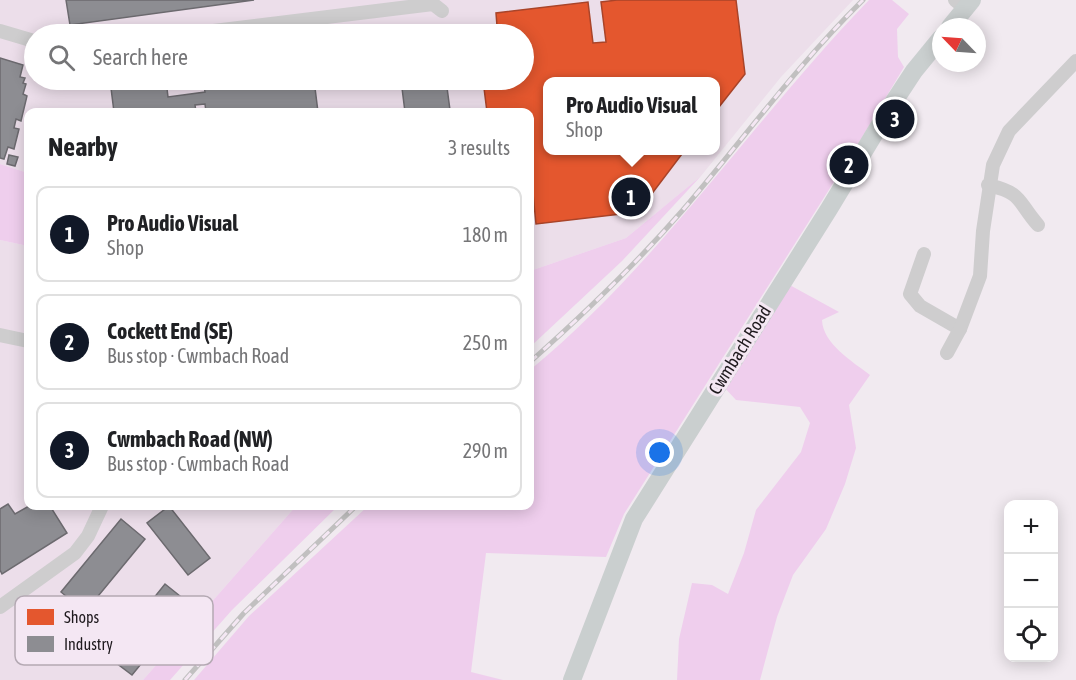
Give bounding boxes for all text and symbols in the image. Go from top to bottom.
north arrow [932,18,986,72]
search box [24,24,534,90]
icon: search [45,41,78,74]
text: Search here [93,44,188,70]
popup [543,77,720,155]
text: Pro Audio Visual [566,92,697,118]
pin: 3 [876,96,914,142]
text: Shop [566,118,603,141]
text: Nearby [48,132,118,162]
text: 3 results [448,136,510,159]
pin: 2 [830,142,868,188]
pin: 1 [612,174,650,220]
text: Pro Audio Visual [107,210,238,236]
text: 1 [65,223,74,246]
text: 180 m [463,223,508,246]
text: Shop [107,236,144,259]
street label: Cwmbach Road [704,301,775,398]
text: Cockett End (SE) [107,318,233,344]
text: 2 [65,331,74,354]
text: 250 m [463,331,508,354]
text: Bus stop · Cwmbach Road [107,344,289,367]
text: Cwmbach Road (NW) [107,426,273,452]
your location [645,438,674,467]
text: 3 [65,439,74,462]
text: 290 m [463,439,508,462]
text: Bus stop · Cwmbach Road [107,452,289,475]
map controls [1004,500,1058,662]
button: + [1004,500,1058,554]
button: − [1004,554,1058,608]
legend [15,596,213,665]
text: Shops [64,608,100,627]
button: locate [1004,608,1058,662]
text: Industry [64,635,113,654]

